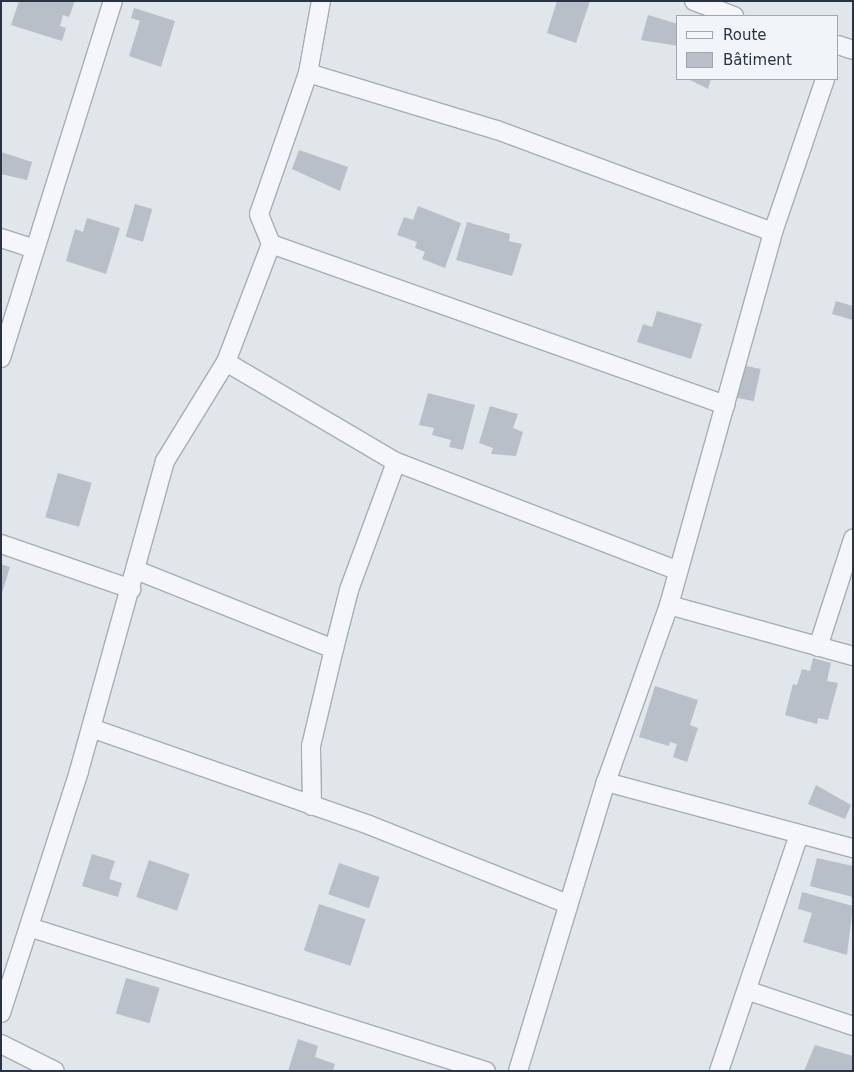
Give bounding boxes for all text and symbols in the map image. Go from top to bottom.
legend [676,15,839,80]
text: Route [723,26,767,44]
text: Bâtiment [723,51,792,69]

